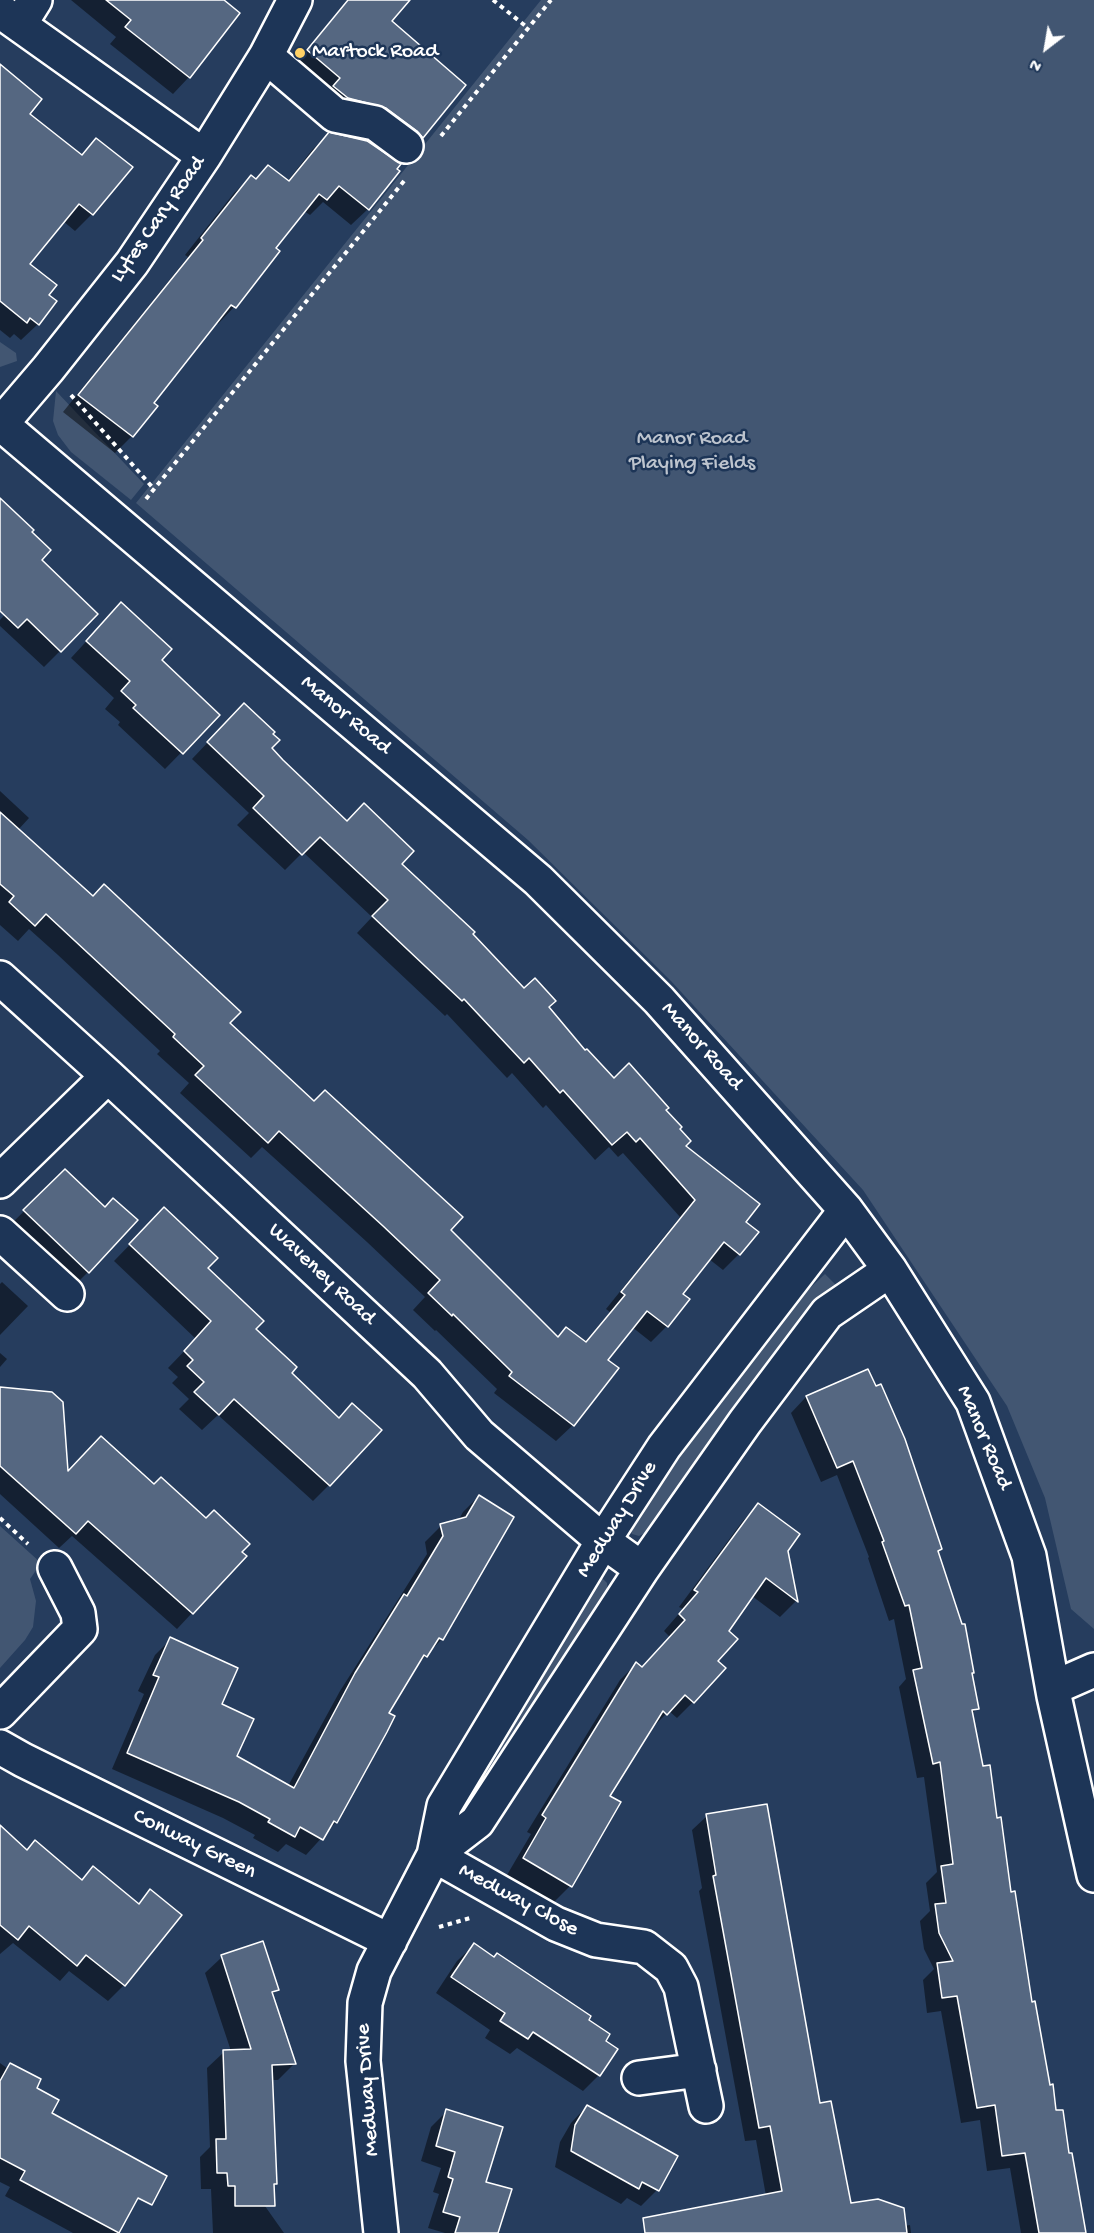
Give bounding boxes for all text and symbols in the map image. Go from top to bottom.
north arrow [1016,18,1076,78]
place label: Martock Road [312,40,438,66]
marker: Martock Road [293,46,307,60]
text: N [1027,53,1046,75]
street label: Lytes Cary Road [106,152,212,288]
park label: Manor Road Playing Fields [629,427,755,478]
street label: Manor Road [294,670,396,762]
street label: Manor Road [654,997,748,1097]
street label: Waveney Road [262,1218,380,1332]
street label: Manor Road [949,1382,1017,1494]
street label: Medway Drive [572,1457,664,1583]
street label: Conway Green [128,1804,260,1886]
street label: Medway Close [453,1858,583,1944]
street label: Medway Drive [351,2023,387,2157]

